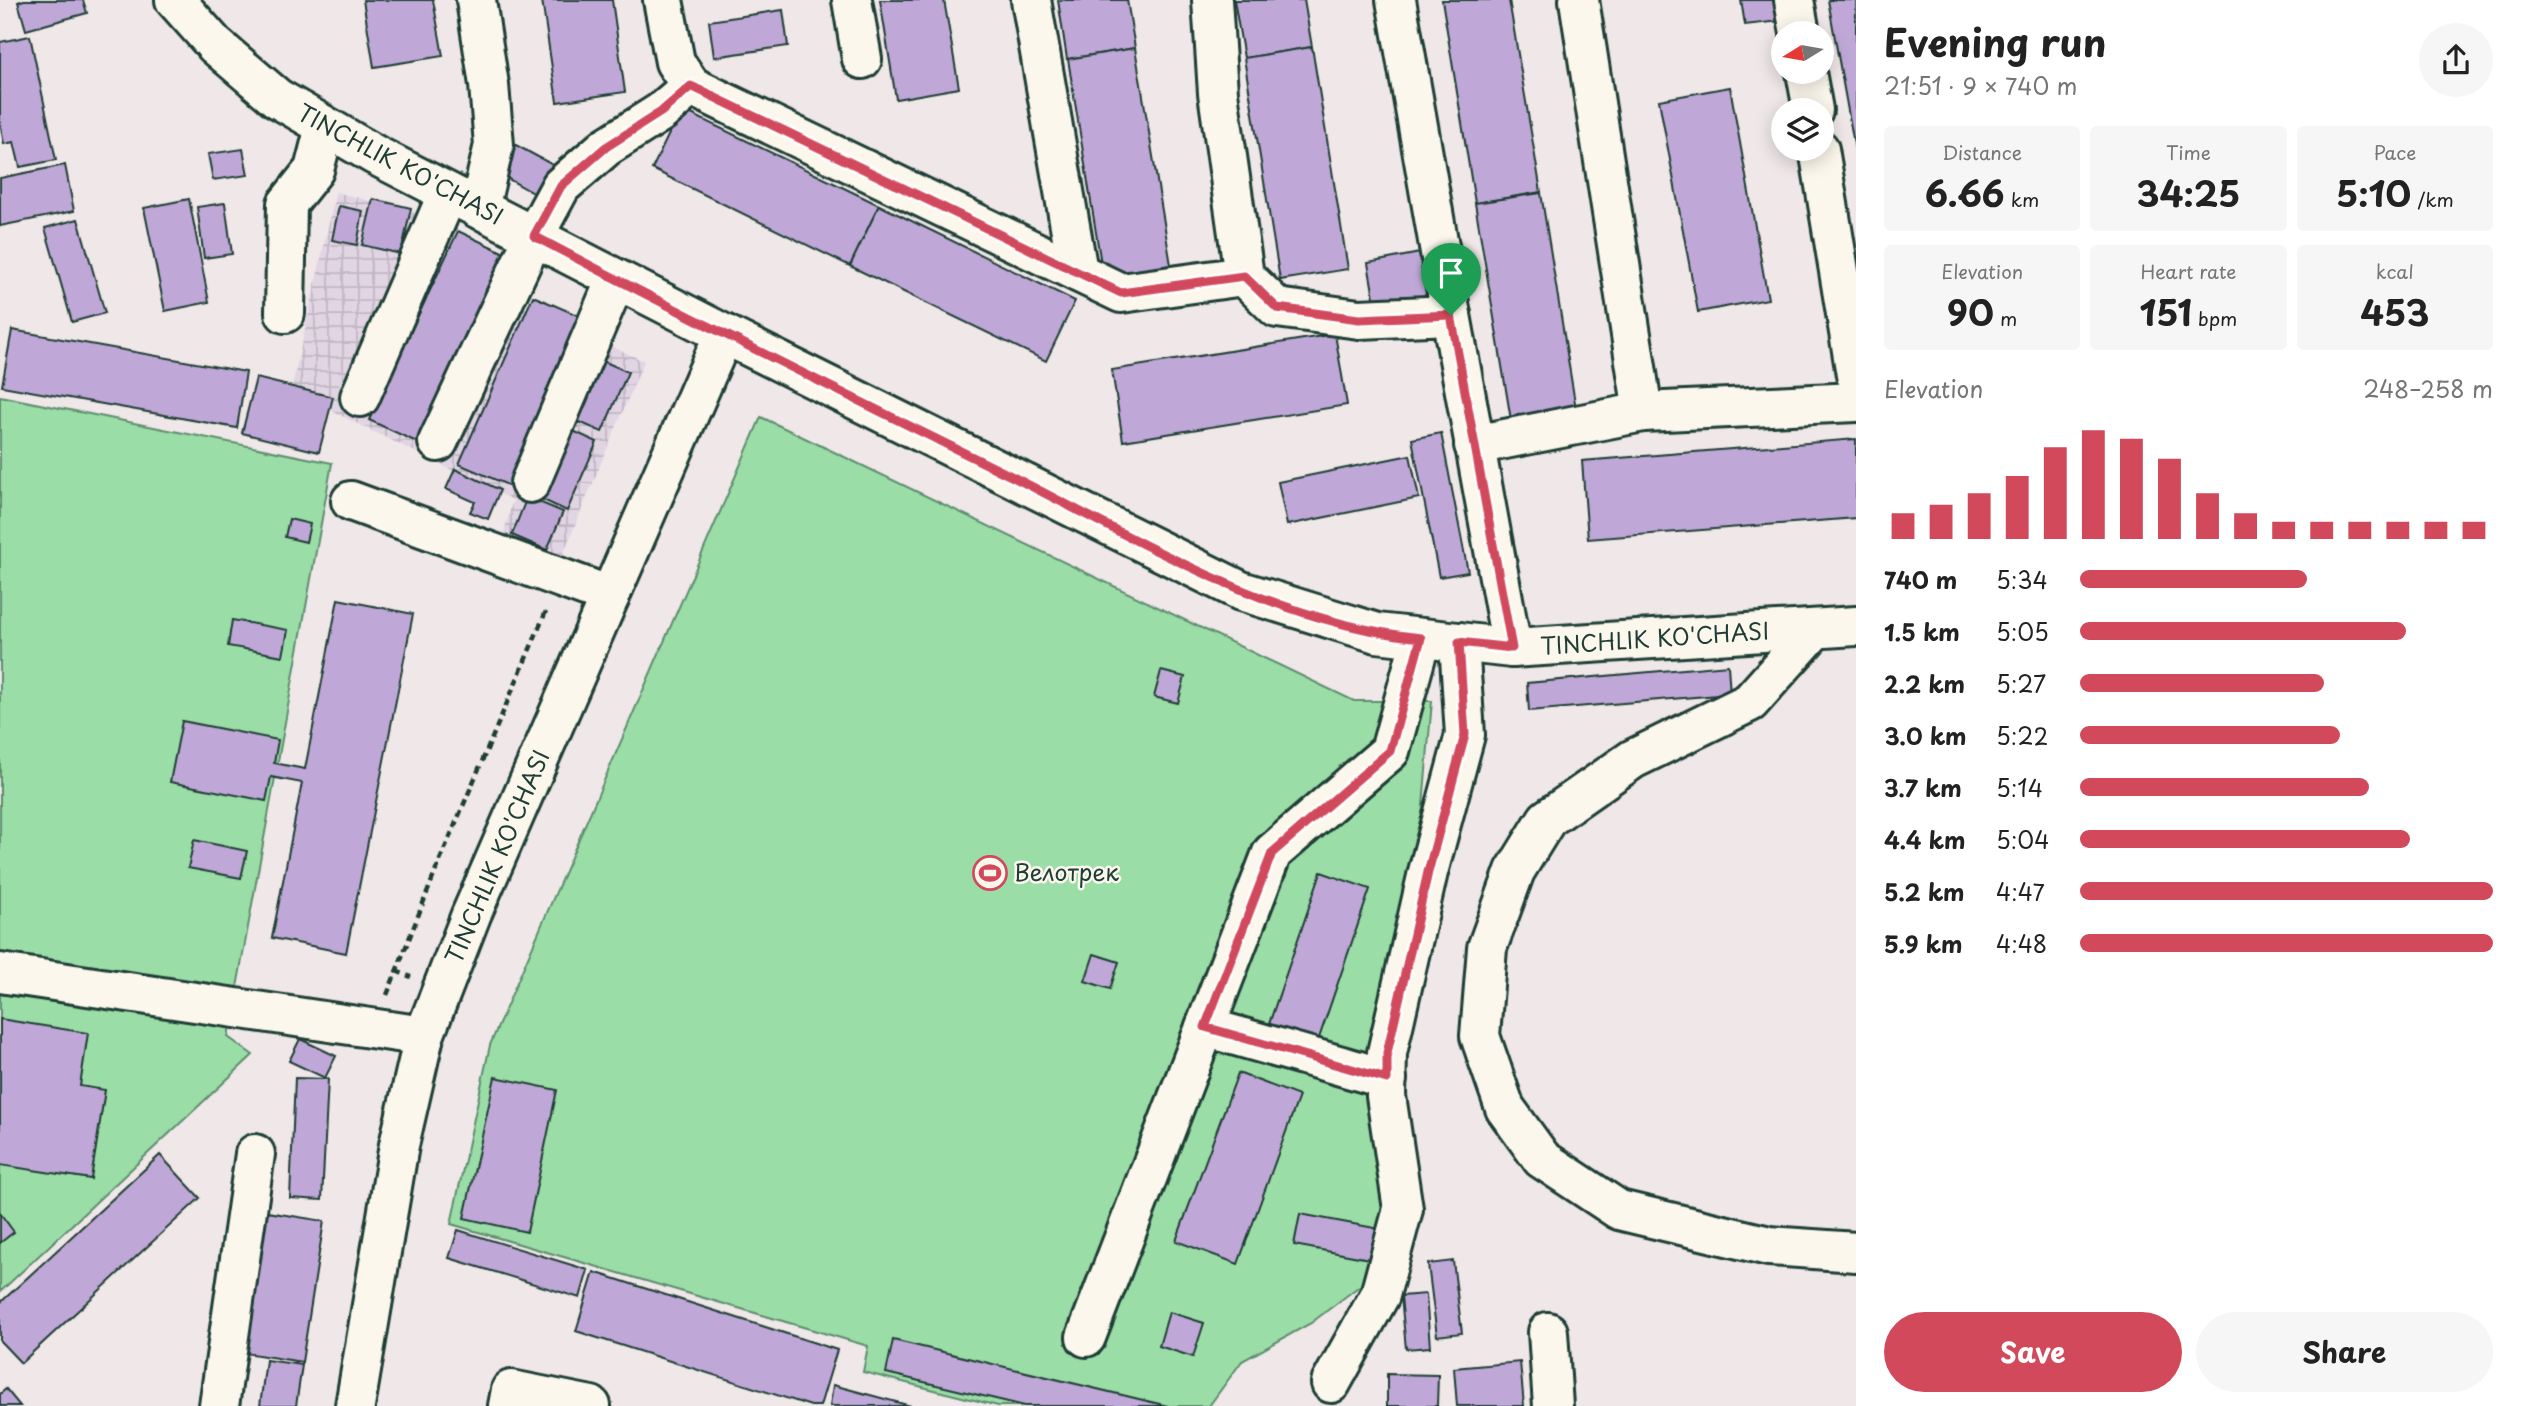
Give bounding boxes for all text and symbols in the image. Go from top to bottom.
text: Evening run [1884,13,2106,70]
north arrow [1771,21,1834,84]
map controls [1771,21,1834,161]
button: share [2419,23,2493,97]
text: 21:51 · 9 × 740 m [1884,68,2077,103]
street label: TINCHLIK KO'CHASI [291,94,510,233]
button: layers [1771,98,1834,161]
text: Distance [1942,138,2022,166]
text: Time [2166,138,2211,166]
text: Pace [2373,138,2416,166]
text: 6.66 [1925,166,2005,219]
text: 34:25 [2137,166,2240,219]
text: 5:10 [2336,166,2411,219]
text: km [2005,185,2039,213]
text: /km [2411,185,2454,213]
pin [1421,243,1481,315]
icon: arrive [1432,254,1470,292]
text: Elevation [1941,257,2023,285]
text: Heart rate [2141,257,2236,285]
text: kcal [2376,257,2414,285]
text: 90 [1947,285,1994,338]
text: 151 [2140,285,2192,338]
text: 453 [2360,285,2429,338]
text: m [1994,304,2017,332]
text: bpm [2192,304,2237,332]
text: Elevation [1884,371,1983,406]
text: 248–258 m [2363,371,2493,406]
text: 740 m [1884,562,1957,597]
text: 5:34 [1996,562,2048,597]
street label: TINCHLIK KO'CHASI [1539,612,1771,663]
text: 1.5 km [1884,614,1960,649]
text: 5:05 [1996,614,2049,649]
text: 2.2 km [1884,666,1965,701]
text: 5:27 [1996,666,2046,701]
text: 3.0 km [1884,718,1966,753]
text: 5:22 [1996,718,2048,753]
street label: TINCHLIK KO'CHASI [436,744,558,969]
text: 3.7 km [1884,770,1962,805]
text: 5:14 [1996,770,2043,805]
text: 4.4 km [1884,822,1965,857]
text: 5:04 [1996,822,2049,857]
sports icon: Велотрек [971,854,1009,892]
place label: Велотрек [1014,854,1119,889]
text: 5.2 km [1884,874,1965,909]
text: 4:47 [1996,874,2045,909]
text: 5.9 km [1884,926,1962,961]
text: 4:48 [1996,926,2047,961]
button: Save [1884,1312,2182,1392]
button: Share [2196,1312,2493,1392]

